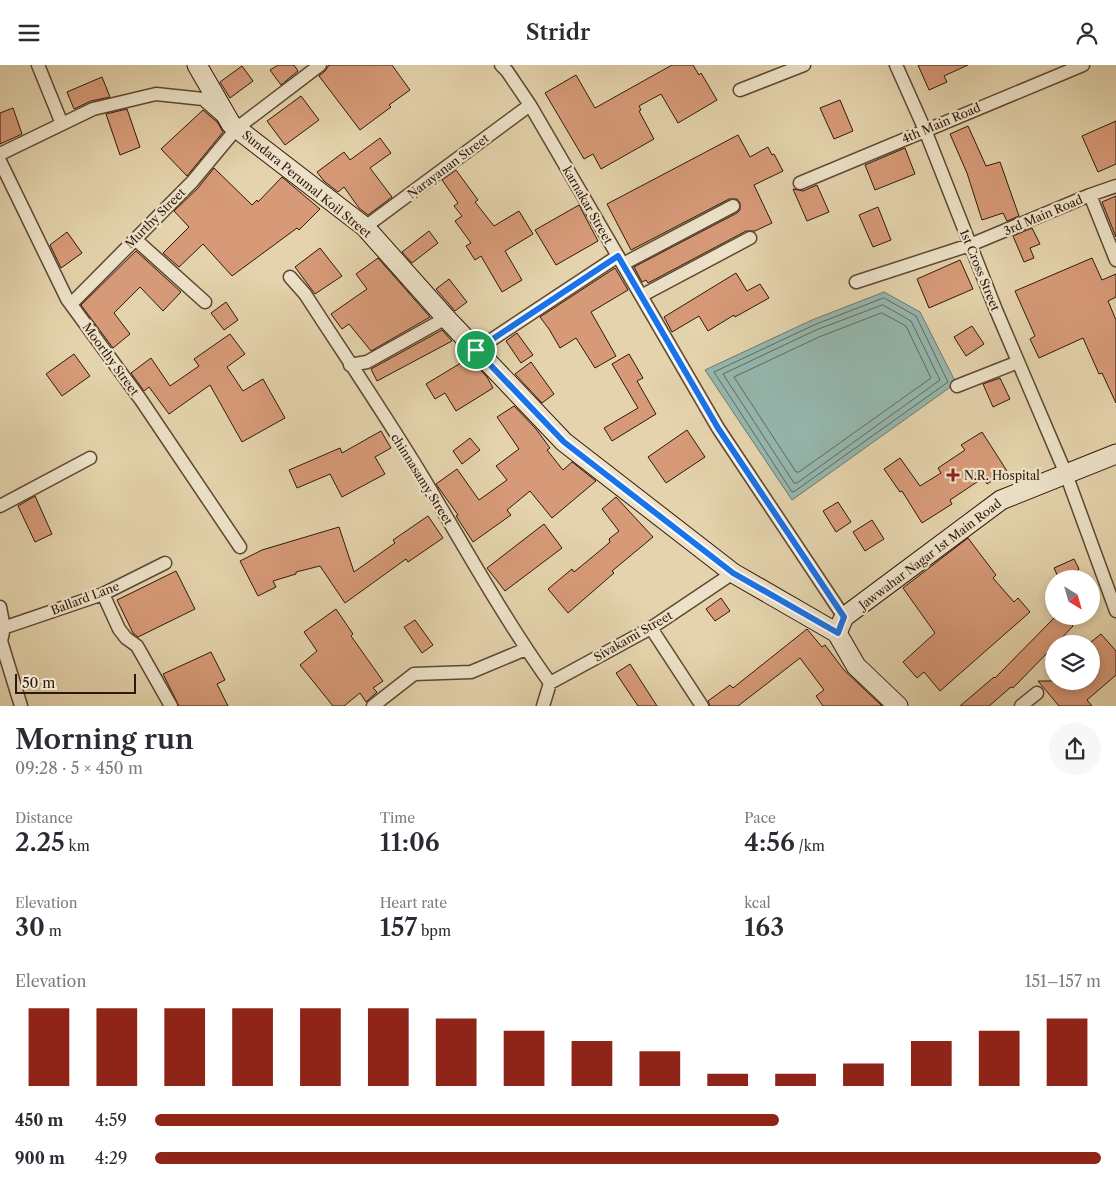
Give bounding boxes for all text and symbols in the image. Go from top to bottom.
icon: menu [15,19,43,47]
text: Stridr [526,19,590,46]
icon: person [1073,19,1101,47]
street label: 4th Main Road [899,99,983,146]
street label: Sundara Perumal Koil Street [239,127,375,241]
street label: Narayanan Street [404,130,492,202]
street label: karnakar Street [560,164,617,247]
street label: Murthy Street [122,184,189,251]
street label: 3rd Main Road [1001,191,1085,238]
street label: 1st Cross Street [957,227,1003,314]
street label: Moorthy Street [79,320,143,399]
pin [455,329,497,371]
icon: arrive [462,336,490,364]
street label: chinnasamy Street [388,431,457,528]
marker: N.R. Hospital [946,468,960,482]
place label: N.R. Hospital [964,468,1040,483]
street label: Jawwahar Nagar 1st Main Road [854,495,1005,614]
north arrow [1045,570,1100,625]
map controls [1045,570,1100,690]
street label: Ballard Lane [49,578,122,618]
street label: Sivakami Street [591,607,676,665]
button: layers [1045,635,1100,690]
scale bar [15,671,136,694]
text: 50 m [22,674,55,692]
text: Morning run [15,722,194,756]
button: share [1049,723,1101,775]
text: 09:28 · 5 × 450 m [15,758,143,778]
text: Distance [15,809,73,827]
text: Time [380,809,415,827]
text: Pace [744,809,776,827]
text: 2.25 [15,827,65,858]
text: 11:06 [380,827,440,858]
text: 4:56 [744,827,795,858]
text: km [65,837,90,855]
text: /km [795,837,825,855]
text: Elevation [15,894,78,912]
text: Heart rate [380,894,447,912]
text: kcal [744,894,771,912]
text: 30 [15,912,45,943]
text: 157 [380,912,417,943]
text: 163 [744,912,784,943]
text: m [45,922,62,940]
text: bpm [417,922,451,940]
text: Elevation [15,971,86,991]
text: 151–157 m [1025,971,1101,991]
text: 450 m [15,1110,63,1130]
text: 4:59 [95,1110,127,1130]
text: 900 m [15,1148,65,1168]
text: 4:29 [95,1148,127,1168]

